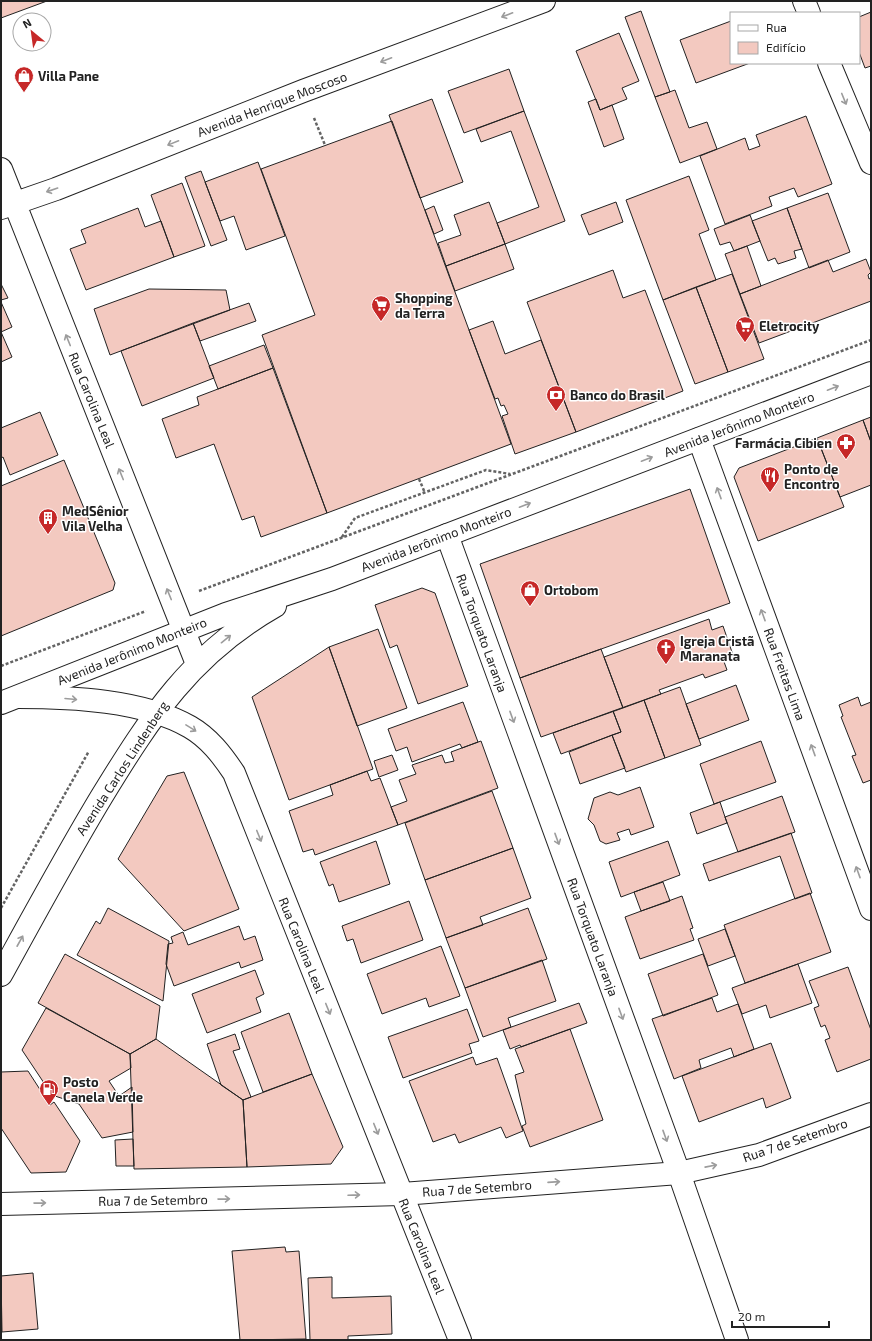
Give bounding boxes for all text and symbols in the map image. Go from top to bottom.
one-way arrow [502,11,514,19]
north arrow [12,12,52,52]
legend [730,12,860,64]
text: N [20,15,34,30]
text: Rua [766,20,787,34]
text: Edifício [766,40,806,54]
one-way arrow [380,57,392,65]
shop icon: Villa Pane [13,65,35,93]
place label: Villa Pane [38,68,99,84]
street label: Avenida Henrique Moscoso [195,68,349,140]
one-way arrow [841,93,849,105]
one-way arrow [168,139,180,147]
one-way arrow [47,187,59,195]
place label: Shopping da Terra [395,290,453,321]
supermarket icon: Shopping da Terra [370,294,392,322]
supermarket icon: Eletrocity [734,315,756,343]
place label: Eletrocity [759,318,820,334]
one-way arrow [64,334,71,346]
street label: Rua Carolina Leal [66,350,119,450]
one-way arrow [827,383,839,391]
bank icon: Banco do Brasil [545,384,567,412]
place label: Banco do Brasil [570,387,666,403]
street label: Avenida Jerônimo Monteiro [662,388,816,460]
pharmacy icon: Farmácia Cibien [835,432,857,460]
place label: Farmácia Cibien [735,435,832,451]
one-way arrow [640,454,652,462]
place label: Ponto de Encontro [784,461,840,492]
restaurant icon: Ponto de Encontro [759,465,781,493]
one-way arrow [117,468,125,480]
one-way arrow [714,487,722,499]
one-way arrow [519,501,531,509]
place label: MedSênior Vila Velha [62,503,129,534]
street label: Avenida Jerônimo Monteiro [359,503,513,575]
building icon: MedSênior Vila Velha [37,507,59,535]
street label: Rua Torquato Laranja [453,572,511,694]
shop icon: Ortobom [519,579,541,607]
place label: Ortobom [544,582,598,598]
one-way arrow [165,589,172,601]
one-way arrow [759,609,767,621]
street label: Avenida Jerônimo Monteiro [55,614,209,688]
street label: Rua Freitas Lima [761,625,809,723]
place label: Igreja Cristã Maranata [680,633,754,664]
one-way arrow [221,635,232,643]
church icon: Igreja Cristã Maranata [655,637,677,665]
one-way arrow [64,695,77,702]
street label: Avenida Carlos Lindenberg [73,698,171,838]
one-way arrow [509,710,516,723]
one-way arrow [185,725,197,733]
one-way arrow [809,744,816,757]
one-way arrow [255,829,263,841]
one-way arrow [553,832,561,844]
one-way arrow [853,867,861,879]
street label: Rua Torquato Laranja [564,876,622,998]
street label: Rua Carolina Leal [276,895,329,995]
one-way arrow [17,935,24,947]
one-way arrow [324,1002,332,1014]
one-way arrow [617,1007,625,1019]
place label: Posto Canela Verde [63,1074,143,1105]
fuel station icon: Posto Canela Verde [38,1078,60,1106]
street label: Rua 7 de Setembro [740,1115,850,1165]
one-way arrow [373,1123,380,1135]
one-way arrow [662,1129,670,1141]
one-way arrow [704,1162,717,1170]
street label: Rua 7 de Setembro [422,1176,532,1200]
one-way arrow [547,1179,560,1186]
street label: Rua 7 de Setembro [98,1191,208,1209]
one-way arrow [347,1191,360,1199]
one-way arrow [217,1195,230,1202]
street label: Rua Carolina Leal [396,1196,449,1296]
one-way arrow [33,1199,46,1207]
scale bar [732,1303,829,1329]
text: 20 m [738,1309,765,1323]

